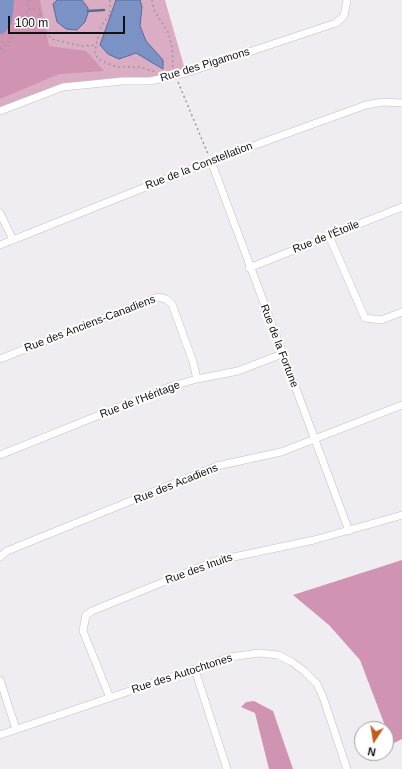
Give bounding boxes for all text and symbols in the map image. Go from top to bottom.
scale bar [10,8,127,34]
text: 100 m [15,16,48,30]
street label: Rue des Pigamons [159,45,251,85]
street label: Rue de la Constellation [144,139,254,193]
street label: Rue de l'Étoile [291,218,361,256]
street label: Rue des Anciens-Canadiens [23,293,157,355]
street label: Rue de la Fortune [257,303,301,389]
street label: Rue de l'Héritage [98,379,182,421]
street label: Rue des Acadiens [132,461,220,507]
street label: Rue des Inuits [164,551,234,587]
street label: Rue des Autochtones [130,651,234,697]
north arrow [354,721,394,761]
text: N [367,745,377,758]

